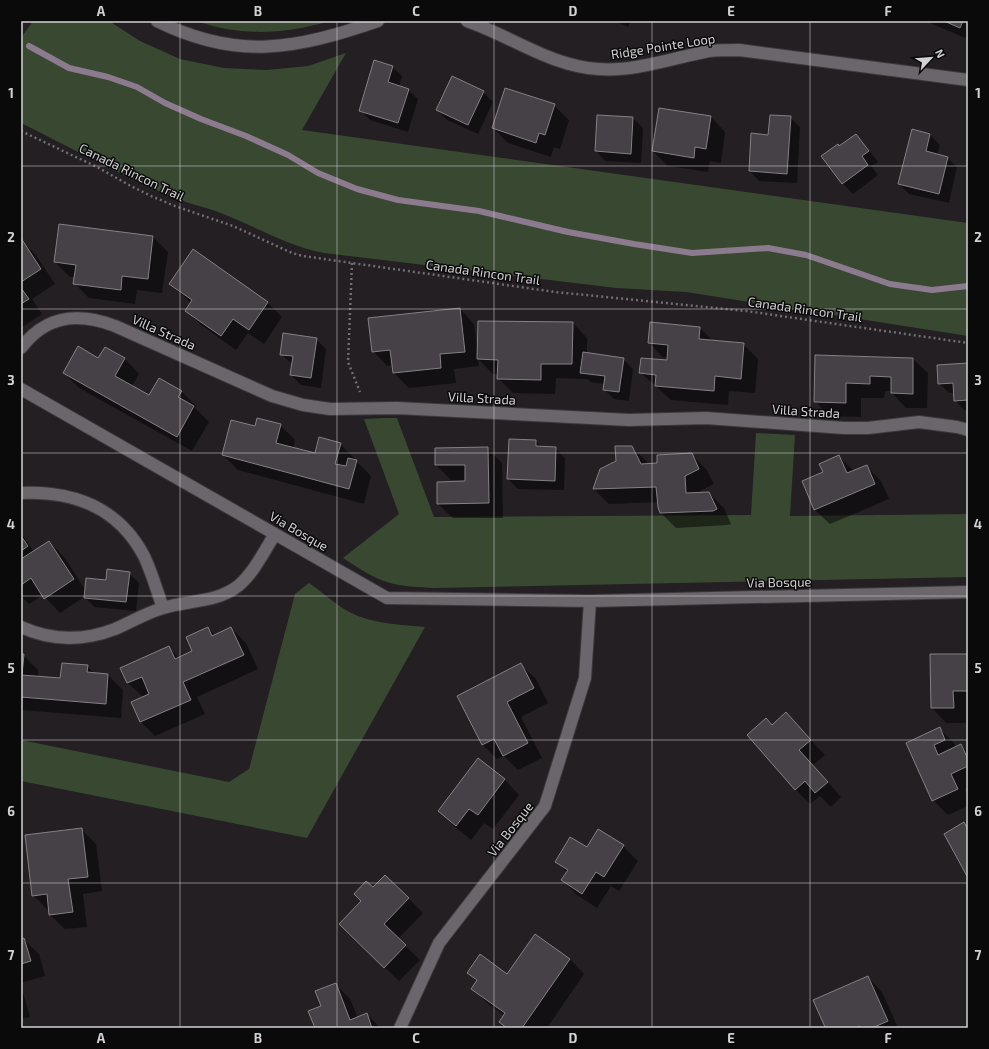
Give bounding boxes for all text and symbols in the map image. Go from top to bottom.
text: A [97,3,106,19]
text: B [254,3,262,19]
text: C [412,3,420,19]
text: D [569,3,578,19]
text: E [727,3,735,19]
text: F [884,3,892,19]
street label: Ridge Pointe Loop [610,30,716,62]
north arrow [911,38,951,78]
text: N [933,47,948,60]
text: 1 [8,85,14,101]
text: 1 [975,85,981,101]
street label: Canada Rincon Trail [77,140,187,204]
text: 2 [7,229,15,245]
text: 2 [974,229,982,245]
street label: Canada Rincon Trail [425,256,541,288]
street label: Canada Rincon Trail [747,293,863,325]
street label: Villa Strada [130,311,198,353]
text: 3 [7,372,15,388]
text: 3 [974,372,982,388]
street label: Villa Strada [448,388,516,408]
street label: Villa Strada [772,401,840,421]
street label: Via Bosque [267,508,331,554]
text: 4 [7,516,15,532]
text: 4 [974,516,982,532]
street label: Via Bosque [746,573,812,591]
text: 5 [7,660,15,676]
text: 5 [974,660,982,676]
street label: Via Bosque [484,798,536,860]
text: 6 [7,803,15,819]
text: 6 [974,803,982,819]
text: 7 [8,947,15,963]
text: 7 [975,947,982,963]
text: A [97,1030,106,1046]
text: B [254,1030,262,1046]
text: C [412,1030,420,1046]
text: D [569,1030,578,1046]
text: E [727,1030,735,1046]
text: F [884,1030,892,1046]

